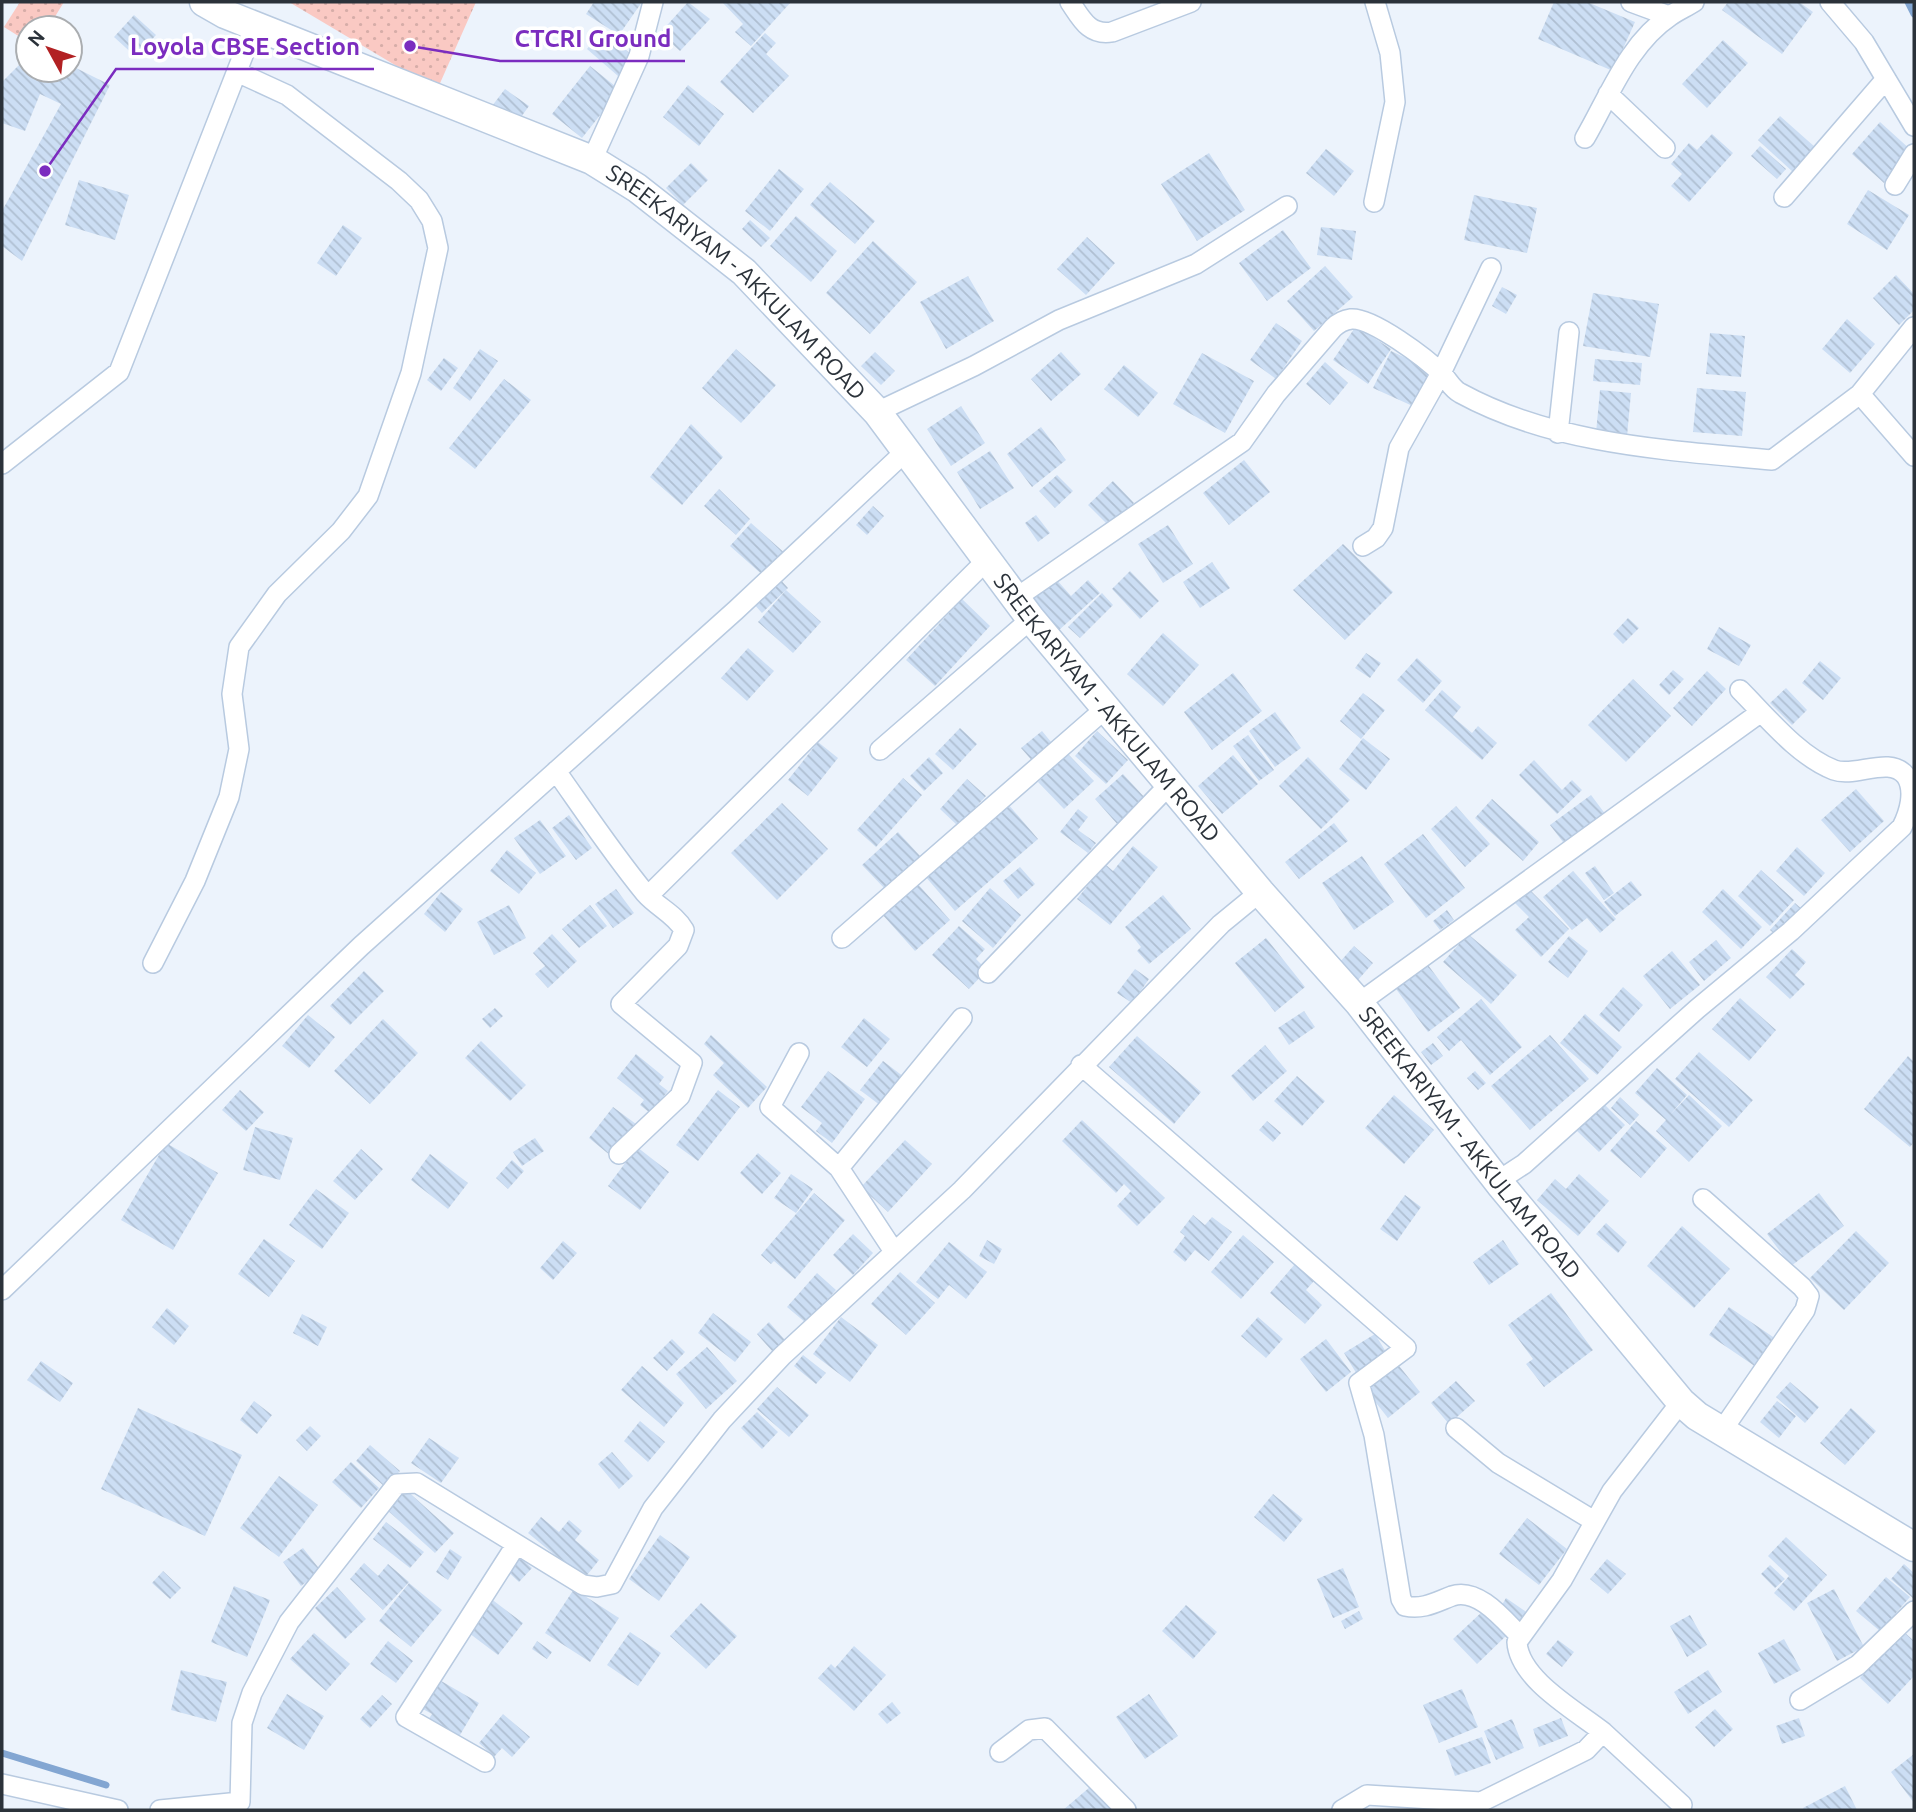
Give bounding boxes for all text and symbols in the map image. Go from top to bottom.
north arrow [14,14,84,84]
callout: CTCRI Ground [500,16,685,61]
callout: Loyola CBSE Section [116,24,374,69]
text: CTCRI Ground [515,25,671,52]
text: N [23,26,49,51]
text: Loyola CBSE Section [130,33,360,60]
street label: SREEKARIYAM - AKKULAM ROAD [602,159,871,404]
street label: SREEKARIYAM - AKKULAM ROAD [989,568,1225,847]
street label: SREEKARIYAM - AKKULAM ROAD [1355,1002,1586,1284]

